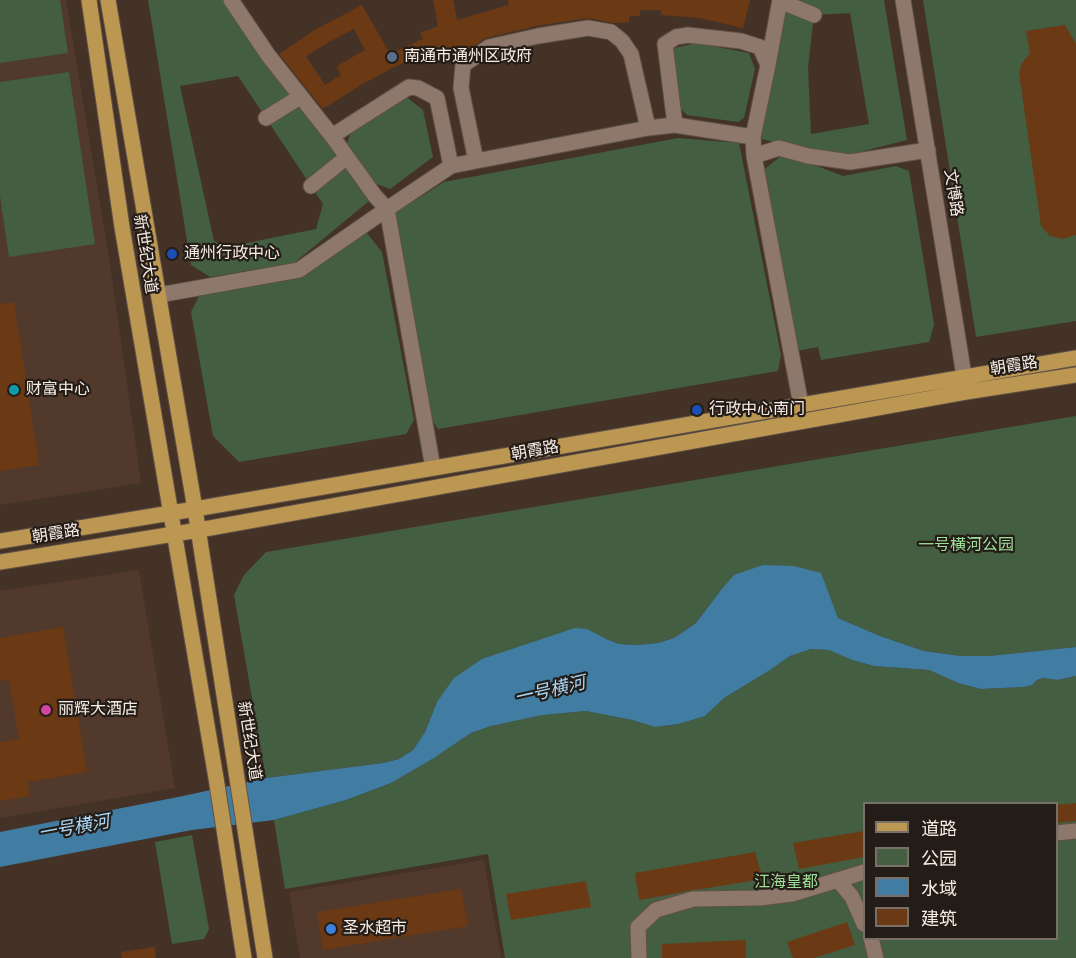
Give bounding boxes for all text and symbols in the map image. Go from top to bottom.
place label: 南通市通州区政府 [404,47,532,67]
marker: 南通市通州区政府 [385,50,399,64]
street label: 文博路 [940,168,966,218]
street label: 新世纪大道 [129,213,161,295]
place label: 通州行政中心 [184,244,280,264]
marker: 通州行政中心 [165,247,179,261]
street label: 朝霞路 [989,353,1039,379]
place label: 财富中心 [26,380,90,400]
marker: 财富中心 [7,383,21,397]
place label: 行政中心南门 [709,400,805,420]
marker: 行政中心南门 [690,403,704,417]
street label: 朝霞路 [510,437,560,465]
street label: 朝霞路 [31,521,81,547]
park label: 一号横河公园 [918,536,1014,556]
water label: 一号横河 [512,672,588,710]
place label: 丽辉大酒店 [58,700,138,720]
street label: 新世纪大道 [233,700,265,782]
marker: 丽辉大酒店 [39,703,53,717]
legend [863,802,1058,940]
water label: 一号横河 [37,811,111,845]
text: 道路 [921,818,957,840]
text: 公园 [921,848,957,870]
park label: 江海皇都 [754,873,818,893]
text: 水域 [921,878,957,900]
text: 建筑 [921,908,957,930]
place label: 圣水超市 [343,919,407,939]
marker: 圣水超市 [324,922,338,936]

